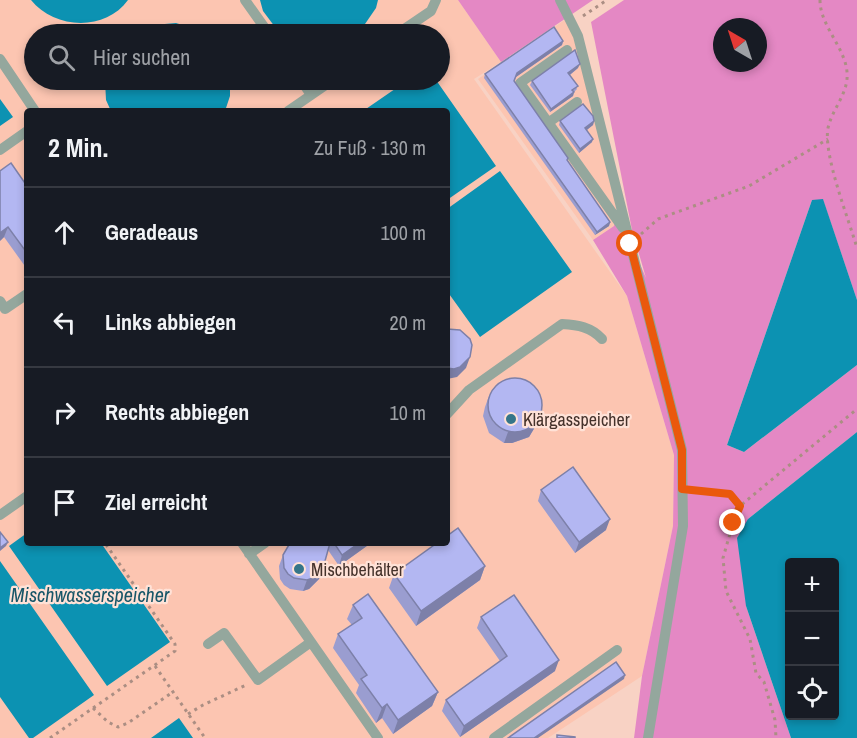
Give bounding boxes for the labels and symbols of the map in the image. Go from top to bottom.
north arrow [713,18,767,72]
route start [616,230,642,256]
place label: Klärgasspeicher [523,407,630,432]
marker: Klärgasspeicher [504,412,518,426]
route end [719,509,745,535]
place label: Mischbehälter [311,557,404,582]
marker: Mischbehälter [292,562,306,576]
water label: Mischwasserspeicher [11,581,170,608]

